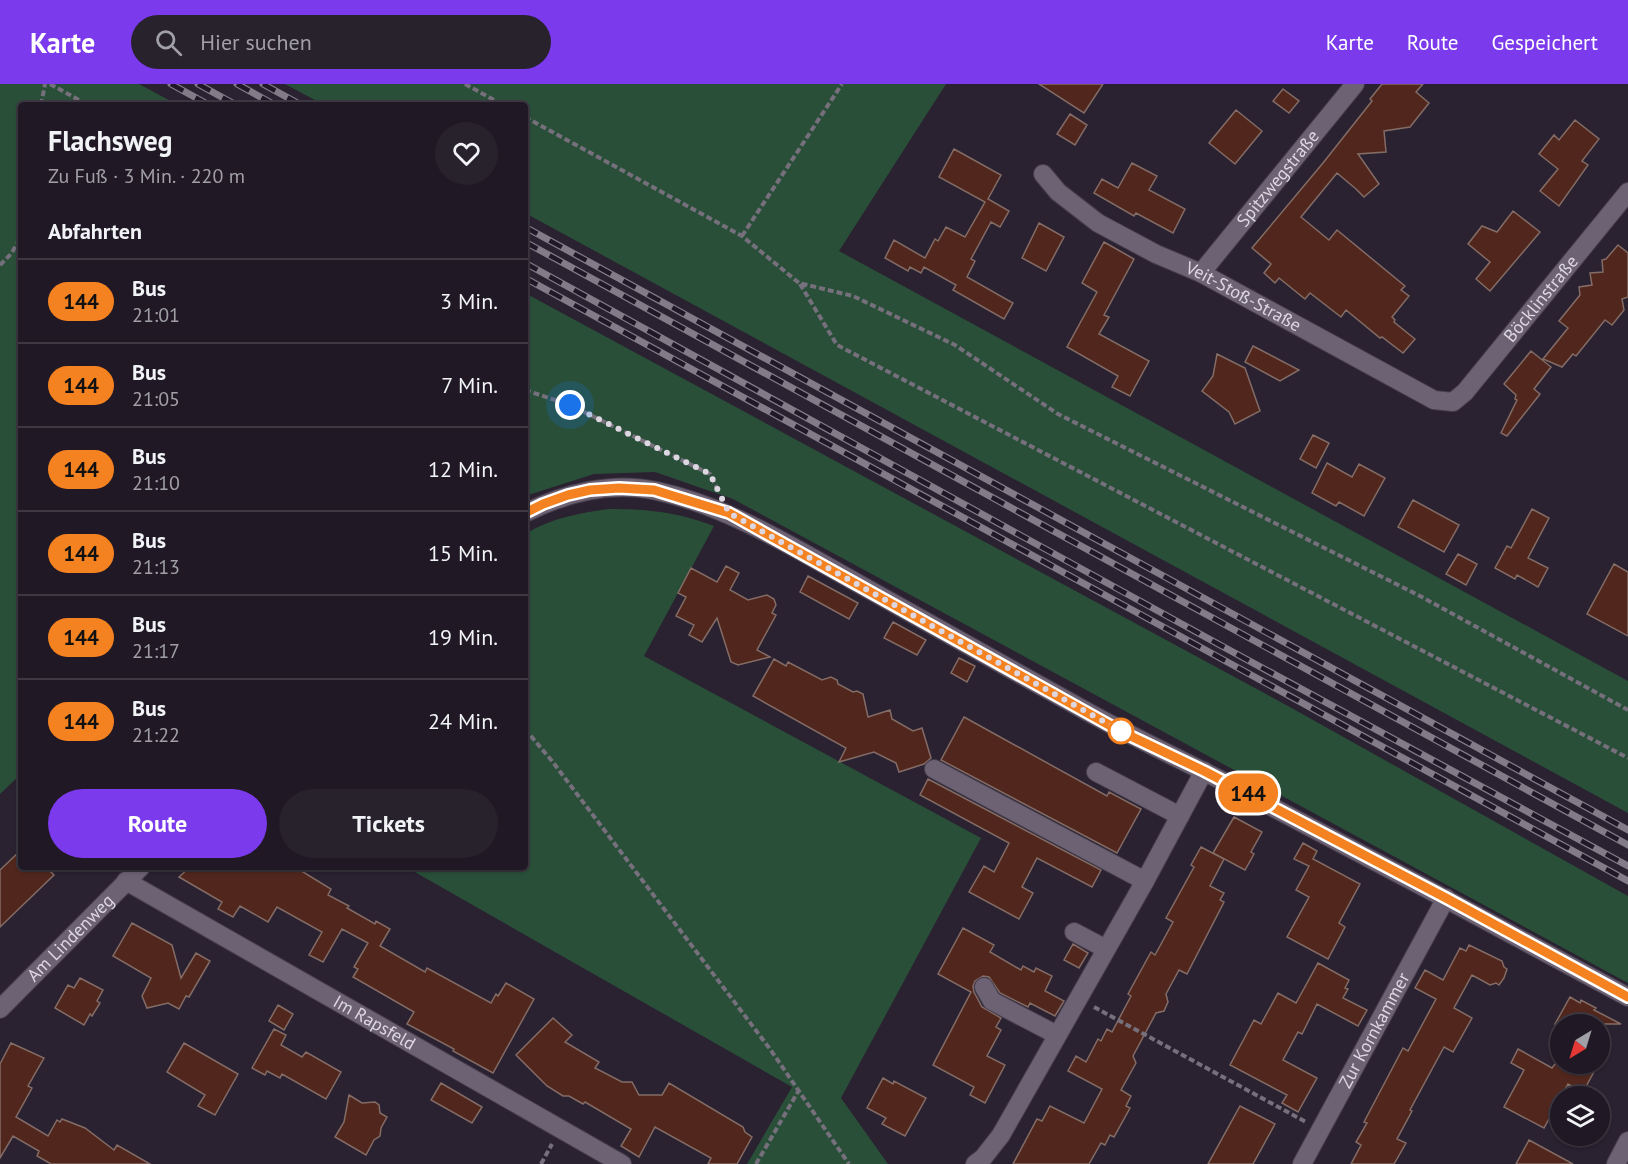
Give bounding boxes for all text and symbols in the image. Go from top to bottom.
search box [131,15,551,69]
text: Karte [30,24,95,61]
icon: search [152,26,185,59]
text: Hier suchen [200,28,312,56]
text: Karte [1326,29,1374,56]
text: Route [1407,29,1458,56]
text: Gespeichert [1491,29,1598,56]
text: Flachsweg [48,122,173,159]
button: heart [435,122,498,185]
street label: Spitzwegstraße [1231,125,1324,231]
text: Zu Fuß · 3 Min. · 220 m [48,163,245,189]
text: Abfahrten [48,217,142,245]
street label: Böcklinstraße [1498,250,1583,347]
street label: Veit-Stoß-Straße [1181,255,1305,336]
text: Bus [132,274,166,302]
text: 3 Min. [440,287,498,315]
text: 144 [63,288,99,315]
text: 21:01 [132,302,180,328]
text: Bus [132,358,166,386]
text: 7 Min. [441,371,498,399]
text: 144 [63,372,99,399]
text: 21:05 [132,386,180,412]
your location [555,390,585,420]
text: Bus [132,442,166,470]
text: 12 Min. [428,455,498,483]
text: 144 [63,456,99,483]
text: 21:10 [132,470,180,496]
text: Bus [132,526,166,554]
text: 15 Min. [428,539,498,567]
text: 144 [63,540,99,567]
text: 21:13 [132,554,180,580]
text: Bus [132,610,166,638]
text: 19 Min. [428,623,498,651]
text: 144 [63,624,99,651]
text: 21:17 [132,638,180,664]
text: Bus [132,694,166,722]
text: 24 Min. [428,707,498,735]
text: 144 [63,708,99,735]
unlabelled marker [1108,718,1134,744]
text: 21:22 [132,722,180,748]
line badge: 144 [1214,774,1282,812]
text: 144 [1230,780,1266,807]
button: Route [48,789,267,858]
button: Tickets [279,789,498,858]
street label: Am Lindenweg [22,889,119,986]
street label: Zur Kornkammer [1333,968,1414,1092]
street label: Im Rapsfeld [329,990,420,1055]
north arrow [1550,1014,1610,1074]
map controls [1550,1014,1610,1146]
button: layers [1550,1086,1610,1146]

